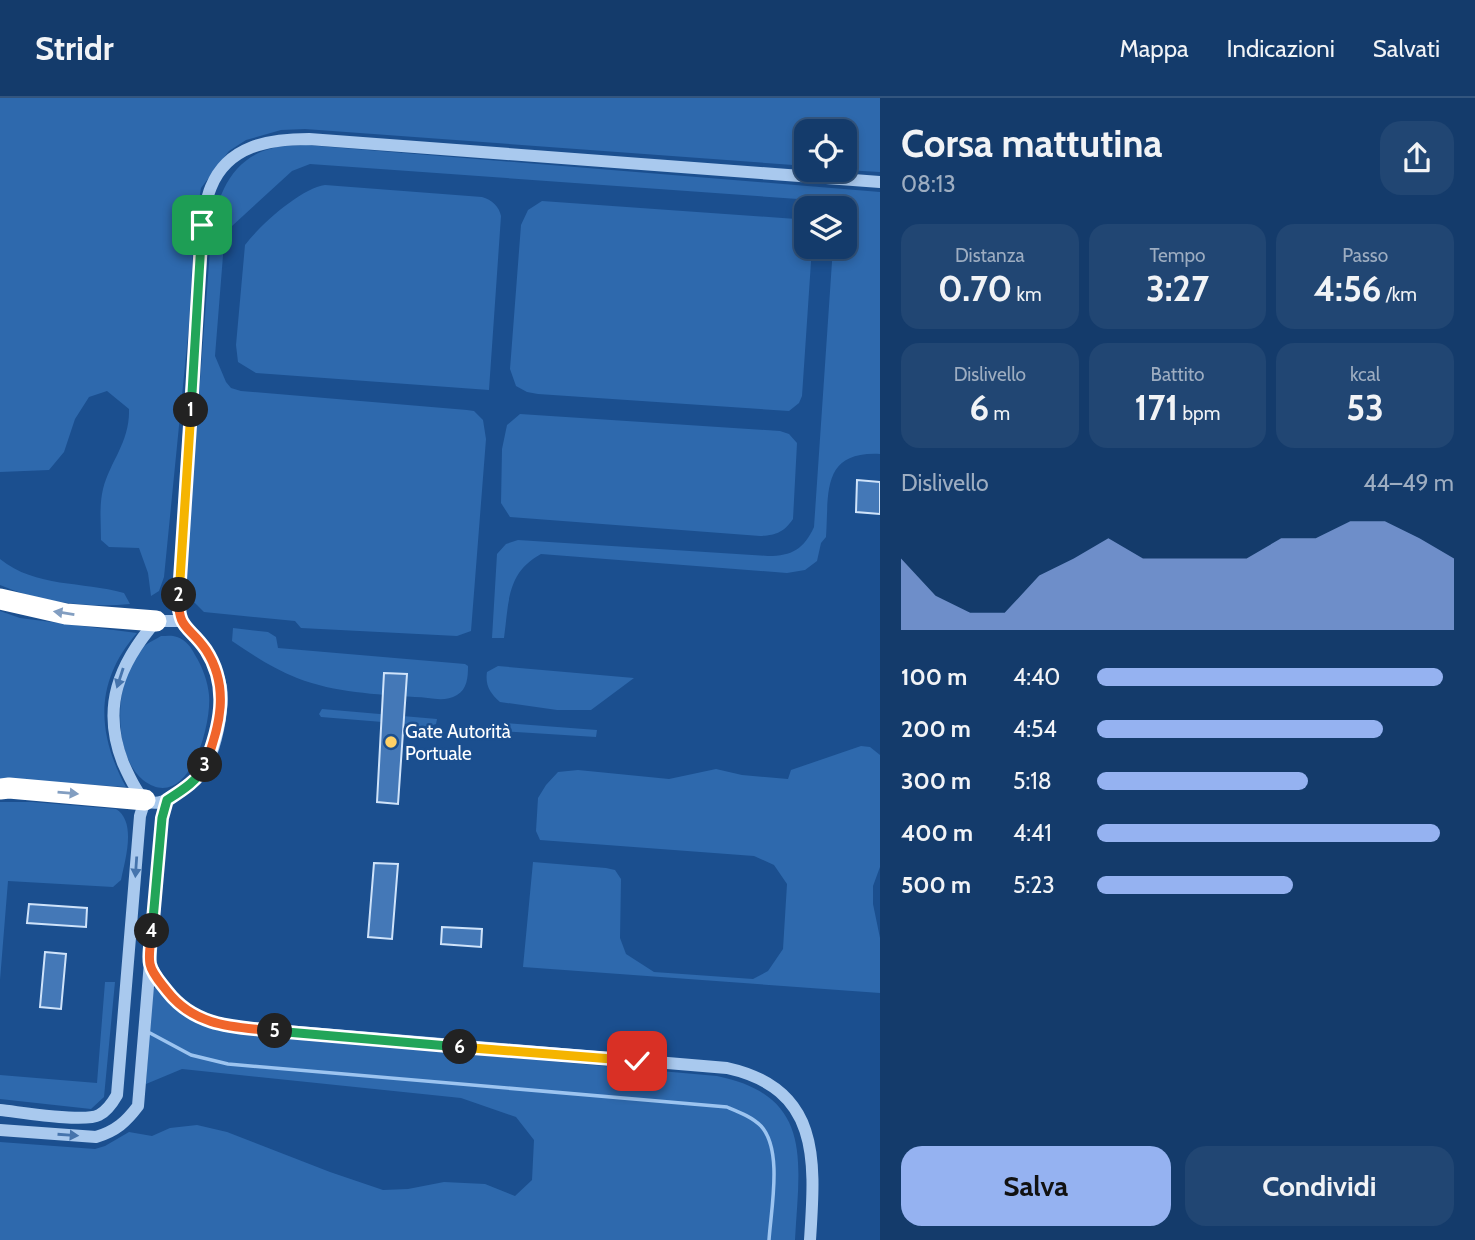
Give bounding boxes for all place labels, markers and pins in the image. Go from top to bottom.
pin [172,195,232,255]
pin: 1 [174,392,208,428]
pin: 2 [162,578,196,612]
place label: Gate Autorità Portuale [405,720,511,765]
marker: Gate Autorità Portuale [383,734,399,750]
pin: 3 [188,748,222,782]
pin: 4 [134,914,170,948]
pin: 5 [258,1014,292,1048]
pin: 6 [442,1030,477,1065]
pin [607,1031,667,1091]

